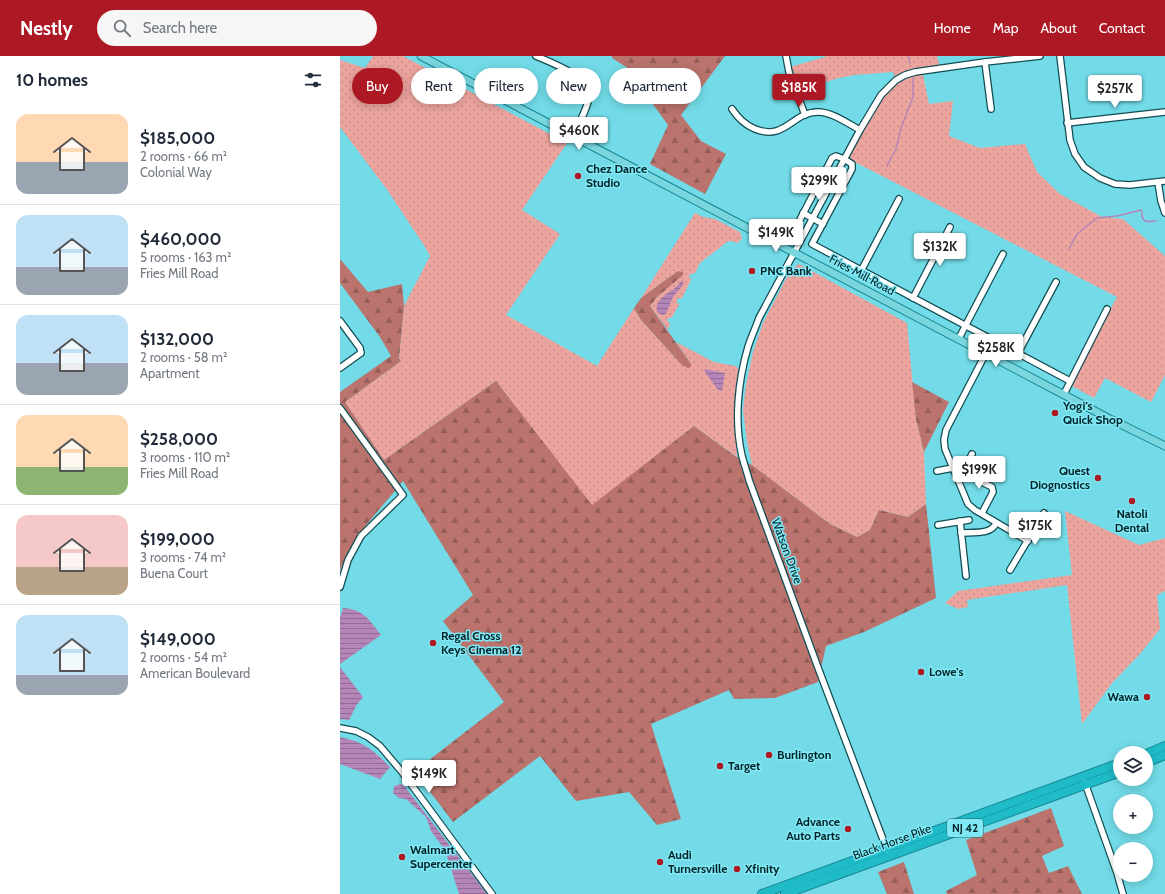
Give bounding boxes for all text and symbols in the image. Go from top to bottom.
search box [97,10,377,46]
text: Nestly [20,17,73,40]
icon: search [111,17,133,39]
text: Search here [143,19,217,37]
text: Home [934,19,971,37]
text: Map [993,19,1018,37]
text: About [1040,19,1077,37]
text: Contact [1099,19,1145,37]
chip: Buy [352,68,403,104]
chip: Rent [411,68,466,104]
chip: Filters [474,68,538,104]
chip: New [546,68,601,104]
chip: Apartment [609,68,701,104]
icon: filters [302,69,324,91]
text: 10 homes [16,70,88,90]
pin: $185K [771,74,827,108]
pin: $257K [1087,75,1143,109]
text: $185K [781,79,817,95]
text: $257K [1097,80,1133,96]
pin: $460K [551,117,607,151]
text: $460K [559,122,599,138]
text: $185,000 [140,128,215,148]
icon: home [48,130,96,178]
text: 2 rooms · 66 m² [140,148,227,164]
place label: Chez Dance Studio [586,161,647,190]
text: Colonial Way [140,164,212,180]
pin: $299K [791,167,847,201]
marker: Chez Dance Studio [573,171,583,181]
text: $299K [800,172,838,188]
pin: $149K [748,219,804,253]
text: $149K [758,224,794,240]
text: $460,000 [140,229,222,249]
icon: home [48,231,96,279]
pin: $132K [912,233,968,267]
text: $132K [923,238,957,254]
text: 5 rooms · 163 m² [140,249,231,265]
street label: Fries Mill Road [827,251,898,298]
place label: PNC Bank [760,263,812,278]
text: Fries Mill Road [140,265,218,281]
marker: PNC Bank [747,266,757,276]
text: $132,000 [140,329,214,349]
icon: home [48,331,96,379]
pin: $258K [968,334,1024,368]
text: $258K [977,339,1015,355]
text: 2 rooms · 58 m² [140,349,227,365]
text: Apartment [140,365,200,381]
place label: Yogi's Quick Shop [1062,398,1123,427]
marker: Yogi's Quick Shop [1050,408,1060,418]
text: $258,000 [140,429,218,449]
icon: home [48,431,96,479]
text: 3 rooms · 110 m² [140,449,230,465]
pin: $199K [951,456,1007,490]
text: $199K [961,461,997,477]
place label: Quest Diognostics [1030,463,1090,492]
text: Fries Mill Road [140,465,218,481]
marker: Quest Diognostics [1093,473,1103,483]
marker: Natoli Dental [1127,496,1137,506]
place label: Natoli Dental [1115,506,1149,535]
pin: $175K [1007,512,1063,546]
street label: Watson Drive [769,516,806,586]
text: $175K [1018,517,1052,533]
text: $199,000 [140,529,215,549]
icon: home [48,531,96,579]
text: 3 rooms · 74 m² [140,549,226,565]
text: Buena Court [140,565,208,581]
place label: Regal Cross Keys Cinema 12 [441,628,522,657]
text: $149,000 [140,629,216,649]
icon: home [48,631,96,679]
marker: Regal Cross Keys Cinema 12 [428,638,438,648]
text: 2 rooms · 54 m² [140,649,227,665]
place label: Lowe's [929,664,964,679]
text: American Boulevard [140,665,250,681]
marker: Lowe's [916,667,926,677]
place label: Wawa [1107,689,1139,704]
marker: Wawa [1142,692,1152,702]
map controls [1113,746,1153,882]
button: layers [1113,746,1153,786]
place label: Burlington [777,747,831,762]
marker: Burlington [764,750,774,760]
place label: Target [728,758,760,773]
pin: $149K [401,760,457,794]
marker: Target [715,761,725,771]
text: $149K [411,765,447,781]
button: + [1113,794,1153,834]
place label: Advance Auto Parts [786,814,840,843]
road number: NJ 42 [947,819,983,837]
street label: Black Horse Pike [851,820,933,863]
marker: Advance Auto Parts [843,824,853,834]
place label: Walmart Supercenter [410,842,473,871]
button: − [1113,842,1153,882]
place label: Audi Turnersville [668,847,727,876]
marker: Walmart Supercenter [397,852,407,862]
marker: Audi Turnersville [655,857,665,867]
place label: Xfinity [744,861,780,876]
marker: Xfinity [732,864,742,874]

